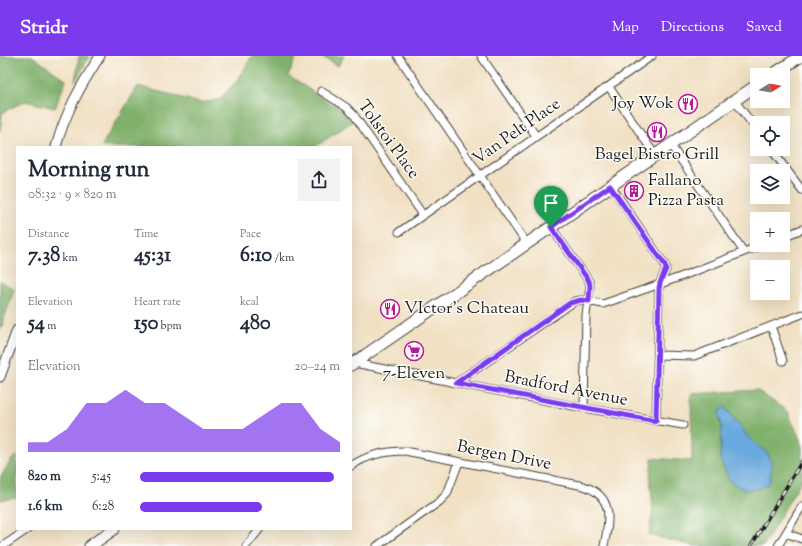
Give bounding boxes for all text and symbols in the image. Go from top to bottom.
text: Stridr [20,15,68,42]
text: Map [612,18,639,38]
text: Directions [661,18,724,38]
text: Saved [746,18,782,38]
north arrow [750,68,790,108]
map controls [750,68,790,300]
place label: Joy Wok [611,92,674,116]
street label: Van Pelt Place [468,93,566,171]
restaurant icon: Joy Wok [677,93,699,115]
street label: Tolstoi Place [351,96,425,184]
button: locate [750,116,790,156]
restaurant icon: Bagel Bistro Grill [646,121,668,143]
place label: Bagel Bistro Grill [595,143,720,167]
text: Morning run [28,155,150,187]
button: share [298,159,340,201]
button: layers [750,164,790,204]
place label: Fallano Pizza Pasta [648,169,724,213]
building icon: Fallano Pizza Pasta [623,180,645,202]
text: 08:32 · 9 × 820 m [28,186,116,204]
pin [534,186,568,227]
icon: arrive [540,192,562,214]
button: + [750,212,790,252]
text: Distance [28,226,69,242]
text: Time [134,226,158,242]
text: Pace [240,226,261,242]
text: 7.38 [28,242,60,271]
text: 45:31 [134,242,171,271]
text: 6:10 [240,242,272,271]
text: km [60,250,78,266]
text: /km [272,250,294,266]
button: − [750,260,790,300]
text: Elevation [28,294,73,310]
text: Heart rate [134,294,181,310]
text: kcal [240,294,259,310]
place label: VIctor's Chateau [404,297,529,321]
restaurant icon: VIctor's Chateau [379,298,401,320]
text: 54 [28,310,45,339]
text: 150 [134,310,158,339]
text: 480 [240,310,271,339]
text: m [45,318,56,334]
text: bpm [158,318,182,334]
supermarket icon: 7-Eleven [403,340,425,362]
text: Elevation [28,358,81,376]
text: 20–24 m [295,358,340,376]
place label: 7-Eleven [383,362,445,386]
street label: Bradford Avenue [502,365,630,413]
street label: Bergen Drive [455,435,553,477]
text: 820 m [28,468,61,486]
text: 5:45 [92,468,111,486]
text: 1.6 km [28,498,63,516]
text: 6:28 [92,498,114,516]

